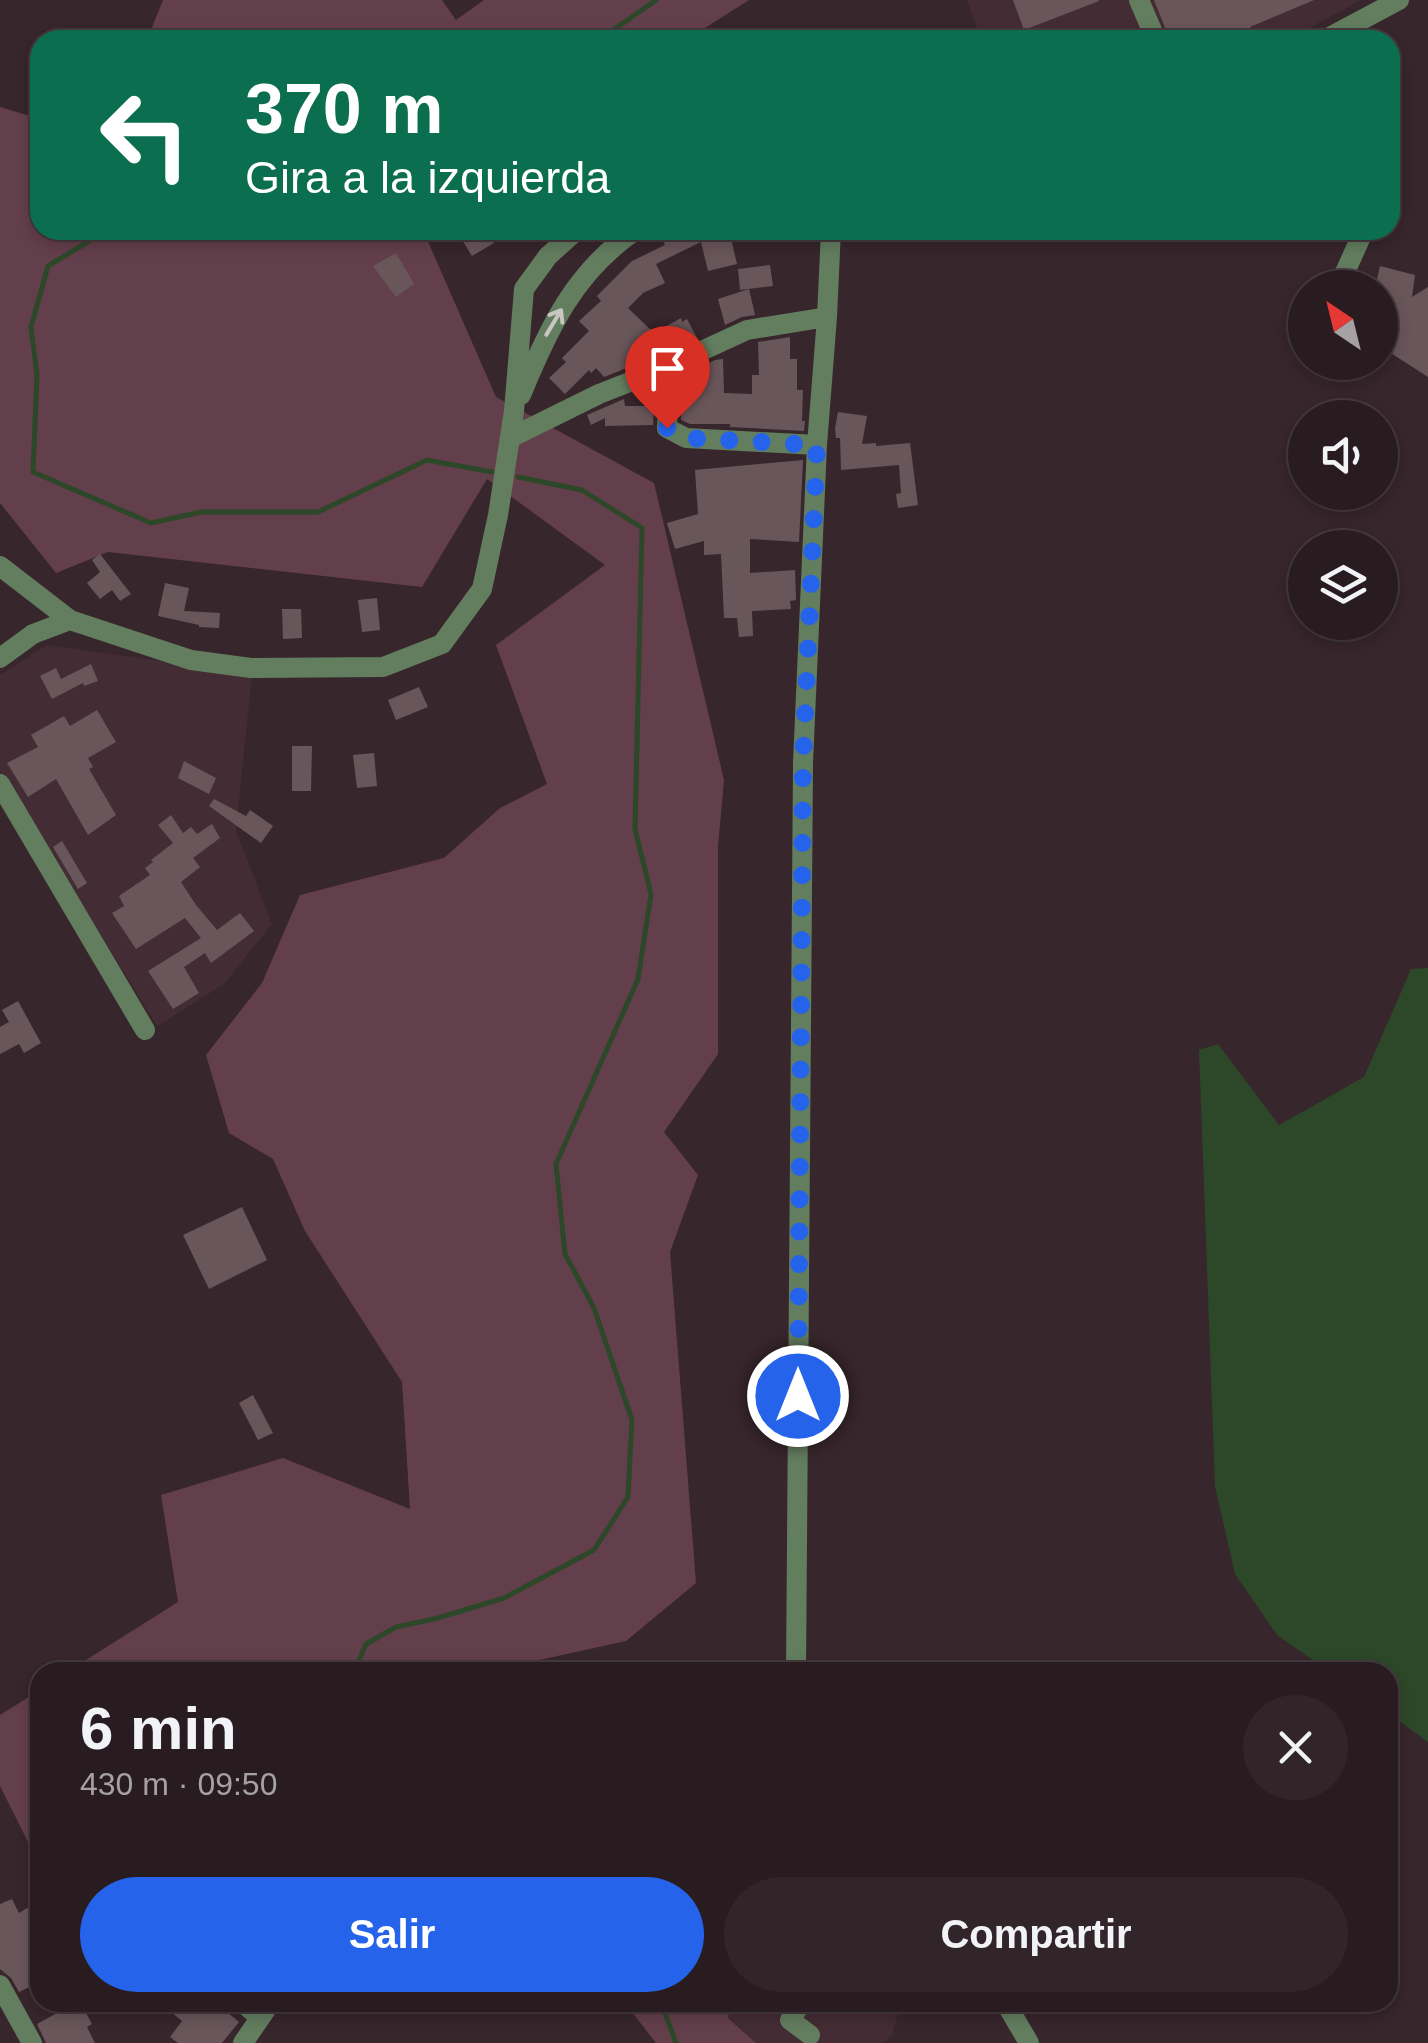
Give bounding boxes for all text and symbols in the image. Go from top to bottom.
icon: left [80,70,210,200]
text: 370 m [245,70,443,148]
text: Gira a la izquierda [245,152,610,203]
north arrow [1288,270,1398,380]
map controls [1288,270,1398,640]
one-way arrow [544,308,564,337]
pin [625,326,710,429]
icon: arrive [640,341,695,396]
button: sound [1288,400,1398,510]
button: layers [1288,530,1398,640]
position arrow [746,1344,850,1448]
text: 6 min [80,1695,237,1762]
button: close [1243,1695,1348,1800]
text: 430 m · 09:50 [80,1766,277,1802]
button: Salir [80,1877,704,1992]
button: Compartir [724,1877,1348,1992]

